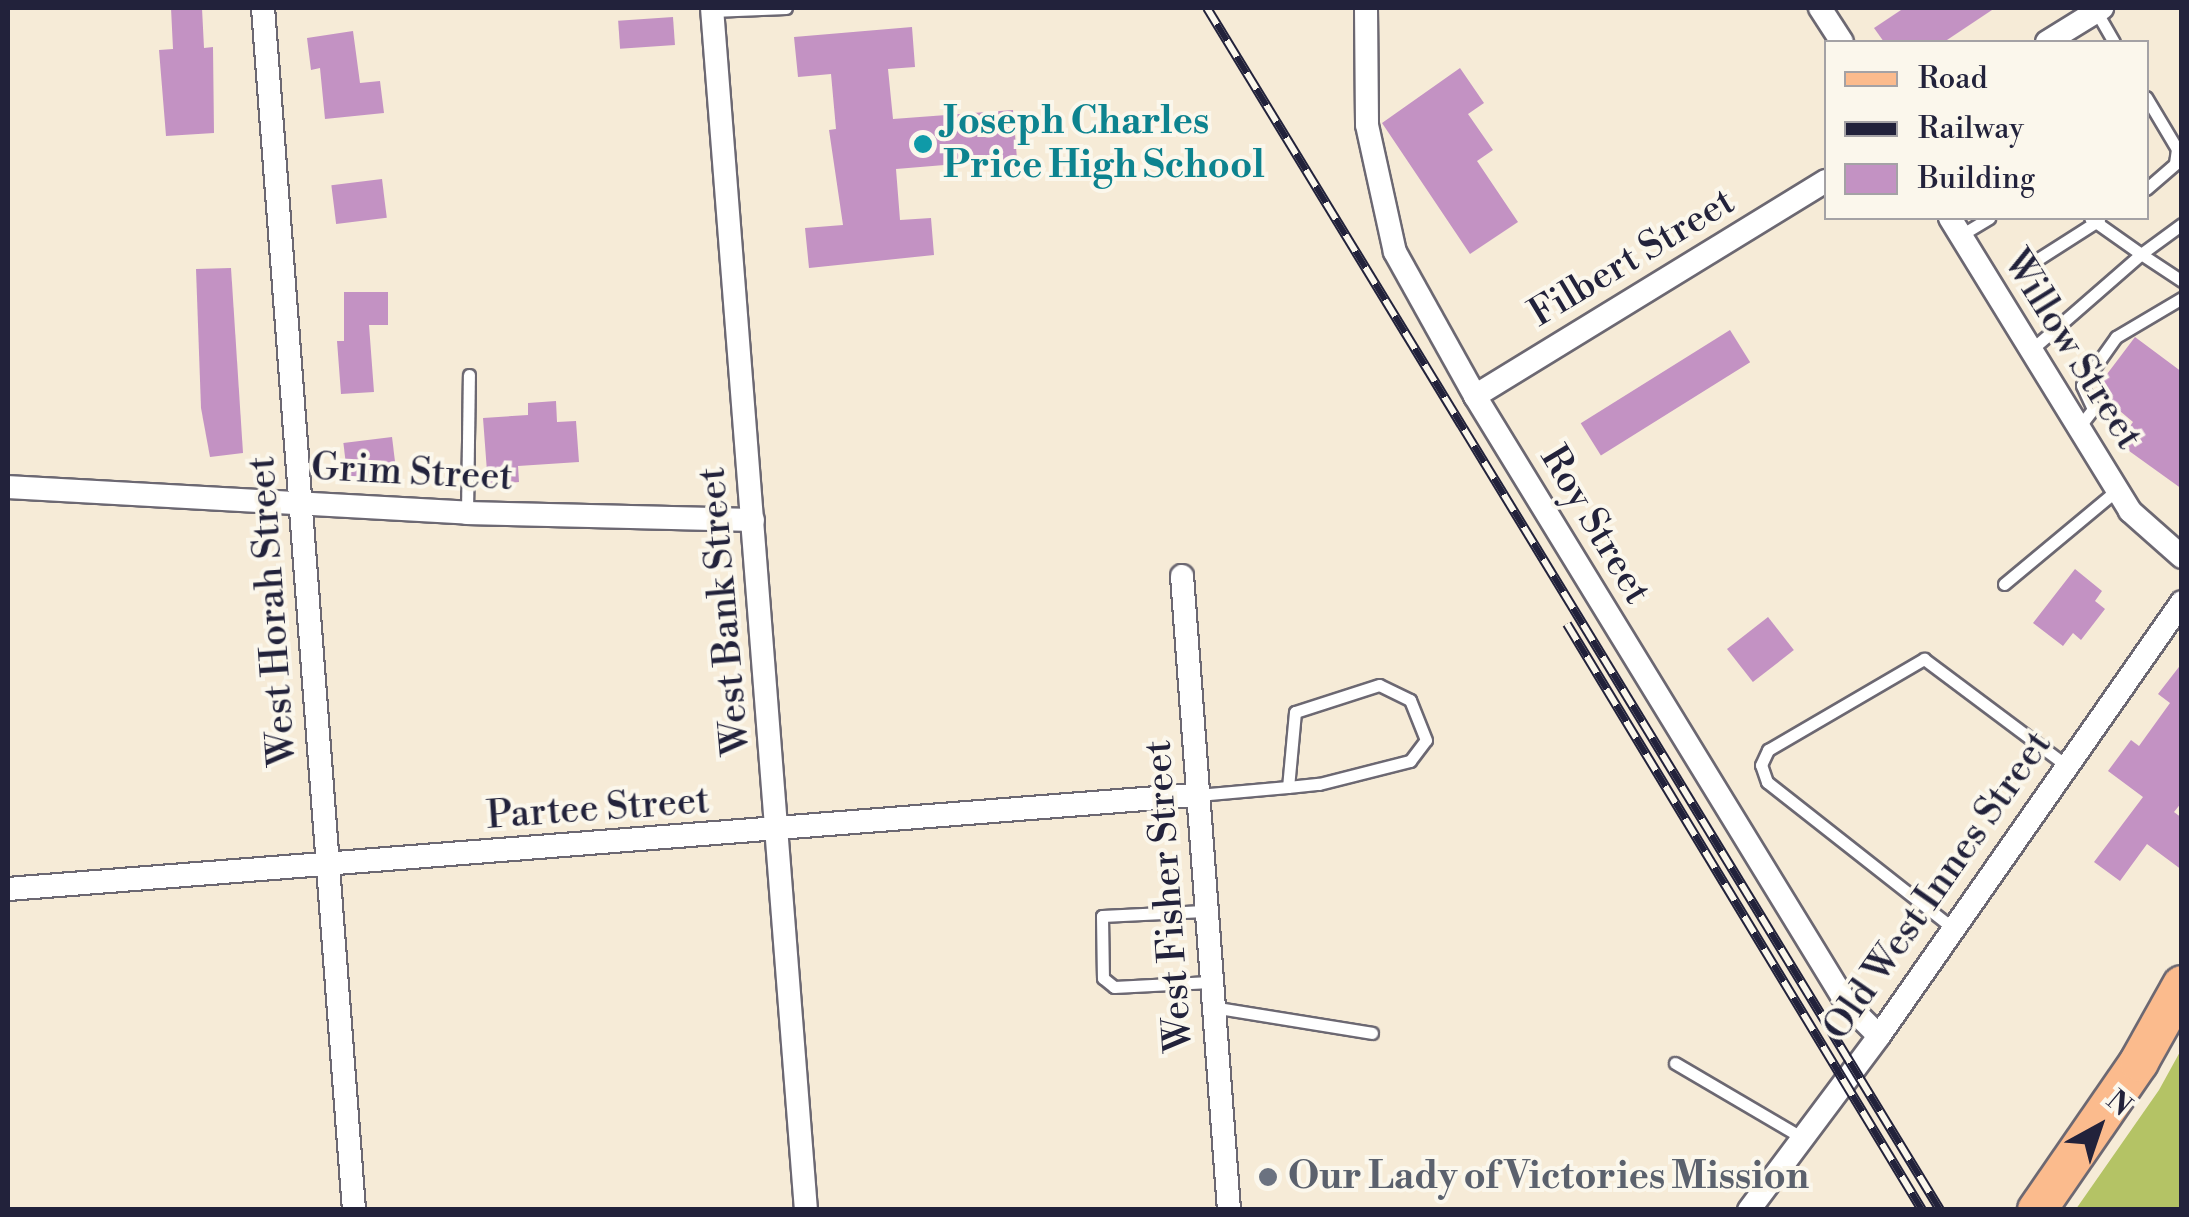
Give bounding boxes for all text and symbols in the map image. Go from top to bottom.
legend [1824,40,2149,220]
text: Road [1918,60,1988,98]
place label: Joseph Charles Price High School [943,99,1265,188]
text: Railway [1918,110,2024,148]
marker: Joseph Charles Price High School [912,133,934,155]
text: Building [1918,160,2035,198]
street label: Filbert Street [1521,179,1743,337]
street label: Willow Street [1993,242,2151,458]
street label: Roy Street [1530,438,1660,612]
street label: Grim Street [310,445,514,501]
street label: West Horah Street [239,455,307,767]
street label: West Bank Street [690,465,760,757]
street label: Old West Innes Street [1814,723,2062,1049]
street label: West Fisher Street [1135,739,1203,1053]
street label: Partee Street [485,778,711,840]
north arrow [2049,1077,2149,1177]
text: N [2099,1083,2138,1124]
place label: Our Lady of Victories Mission [1288,1154,1809,1200]
marker: Our Lady of Victories Mission [1257,1166,1279,1188]

